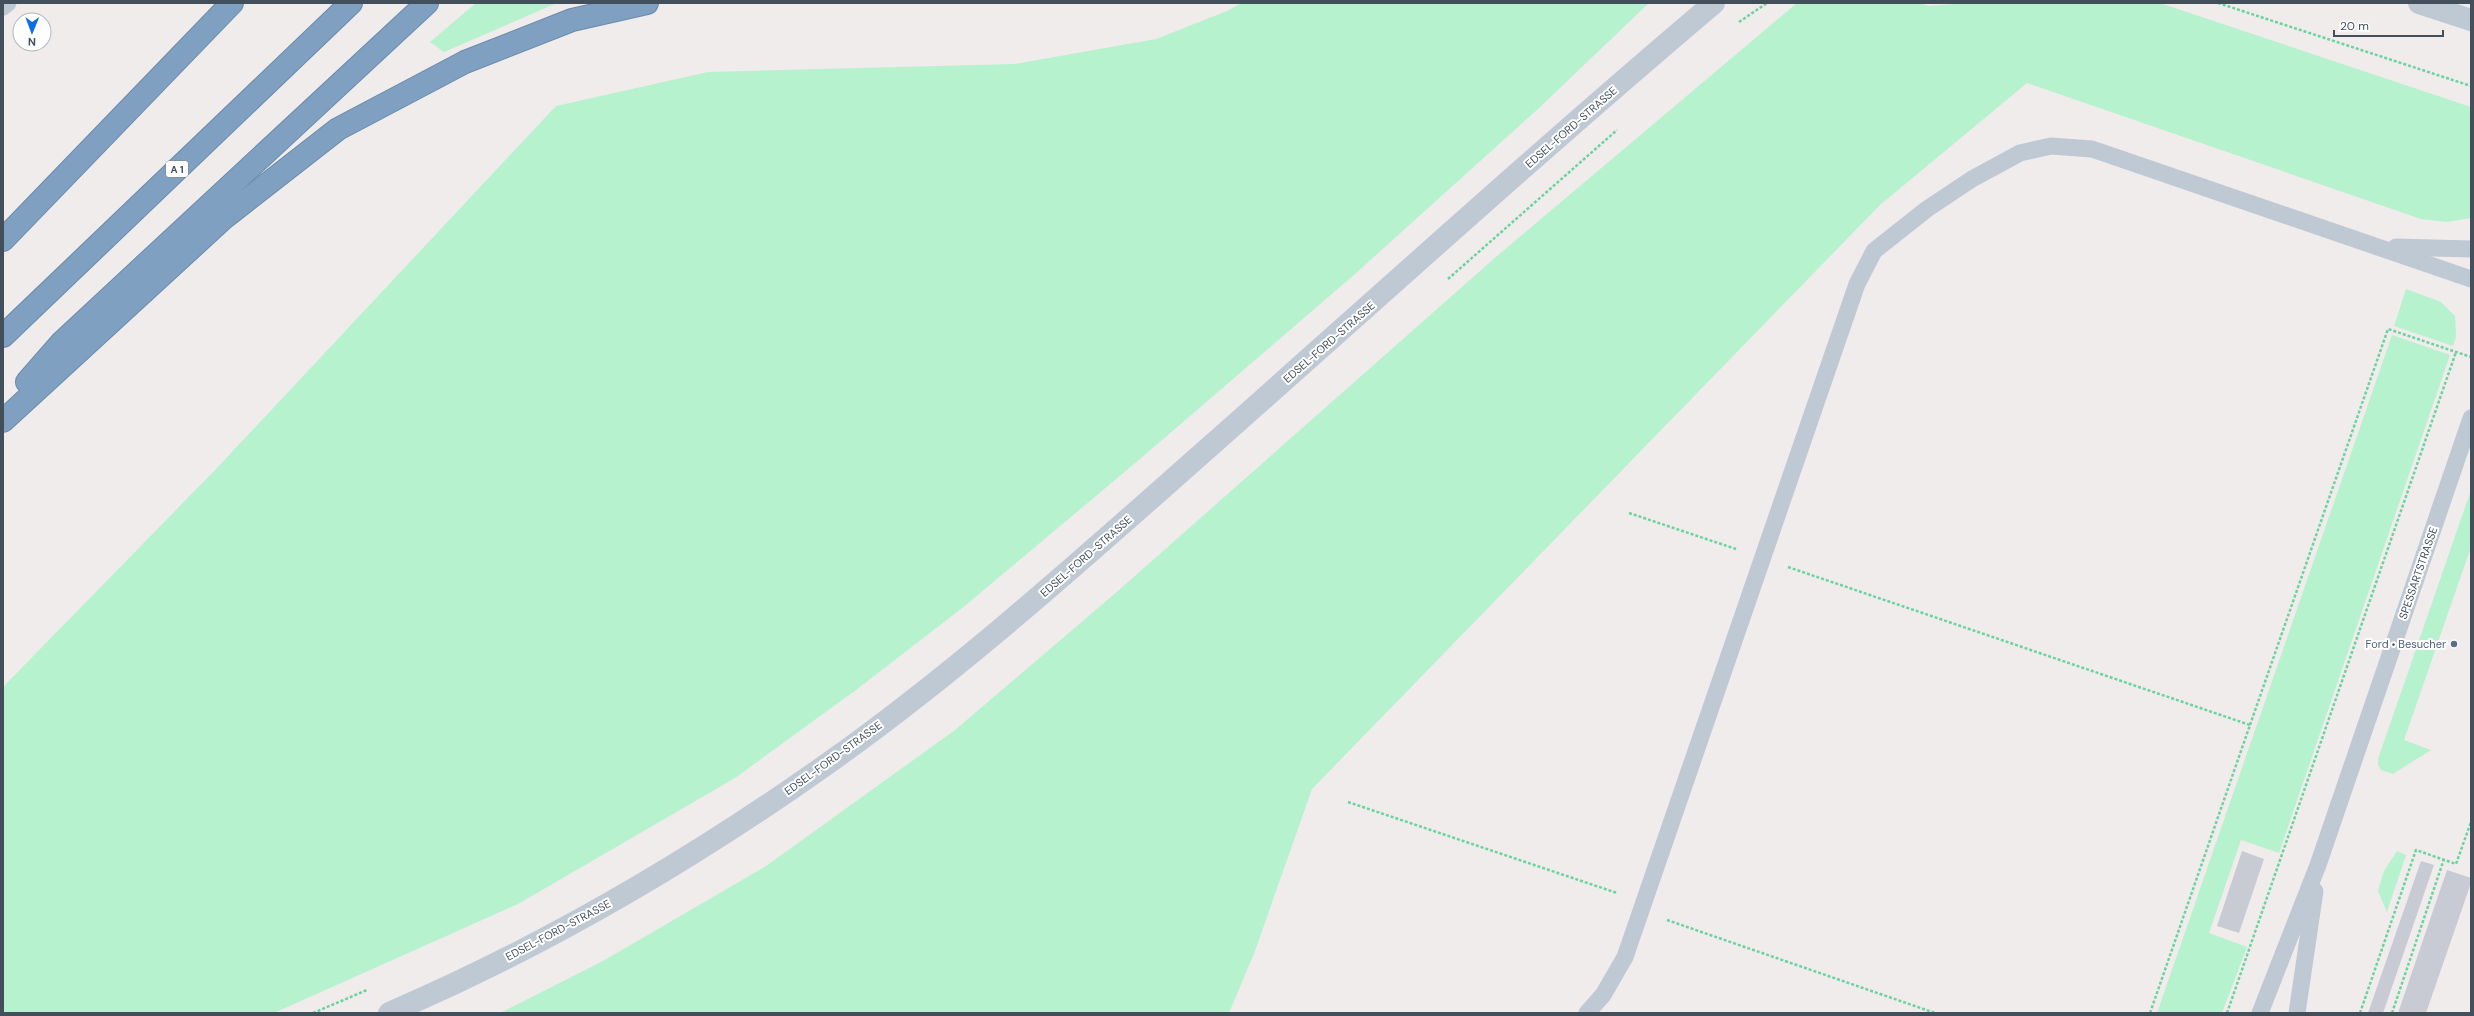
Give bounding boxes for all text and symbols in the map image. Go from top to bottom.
north arrow [12,12,52,52]
scale bar [2334,12,2443,38]
text: 20 m [2340,18,2369,34]
text: N [28,35,36,49]
street label: EDSEL-FORD-STRASSE [1522,83,1620,171]
road number: A 1 [166,161,188,177]
street label: EDSEL-FORD-STRASSE [1280,298,1378,386]
street label: EDSEL-FORD-STRASSE [1037,512,1135,600]
street label: SPESSARTSTRASSE [2396,525,2440,621]
place label: Ford • Besucher [2366,637,2446,651]
marker: Ford • Besucher [2449,639,2459,649]
street label: EDSEL-FORD-STRASSE [782,718,884,798]
street label: EDSEL-FORD-STRASSE [503,896,613,964]

